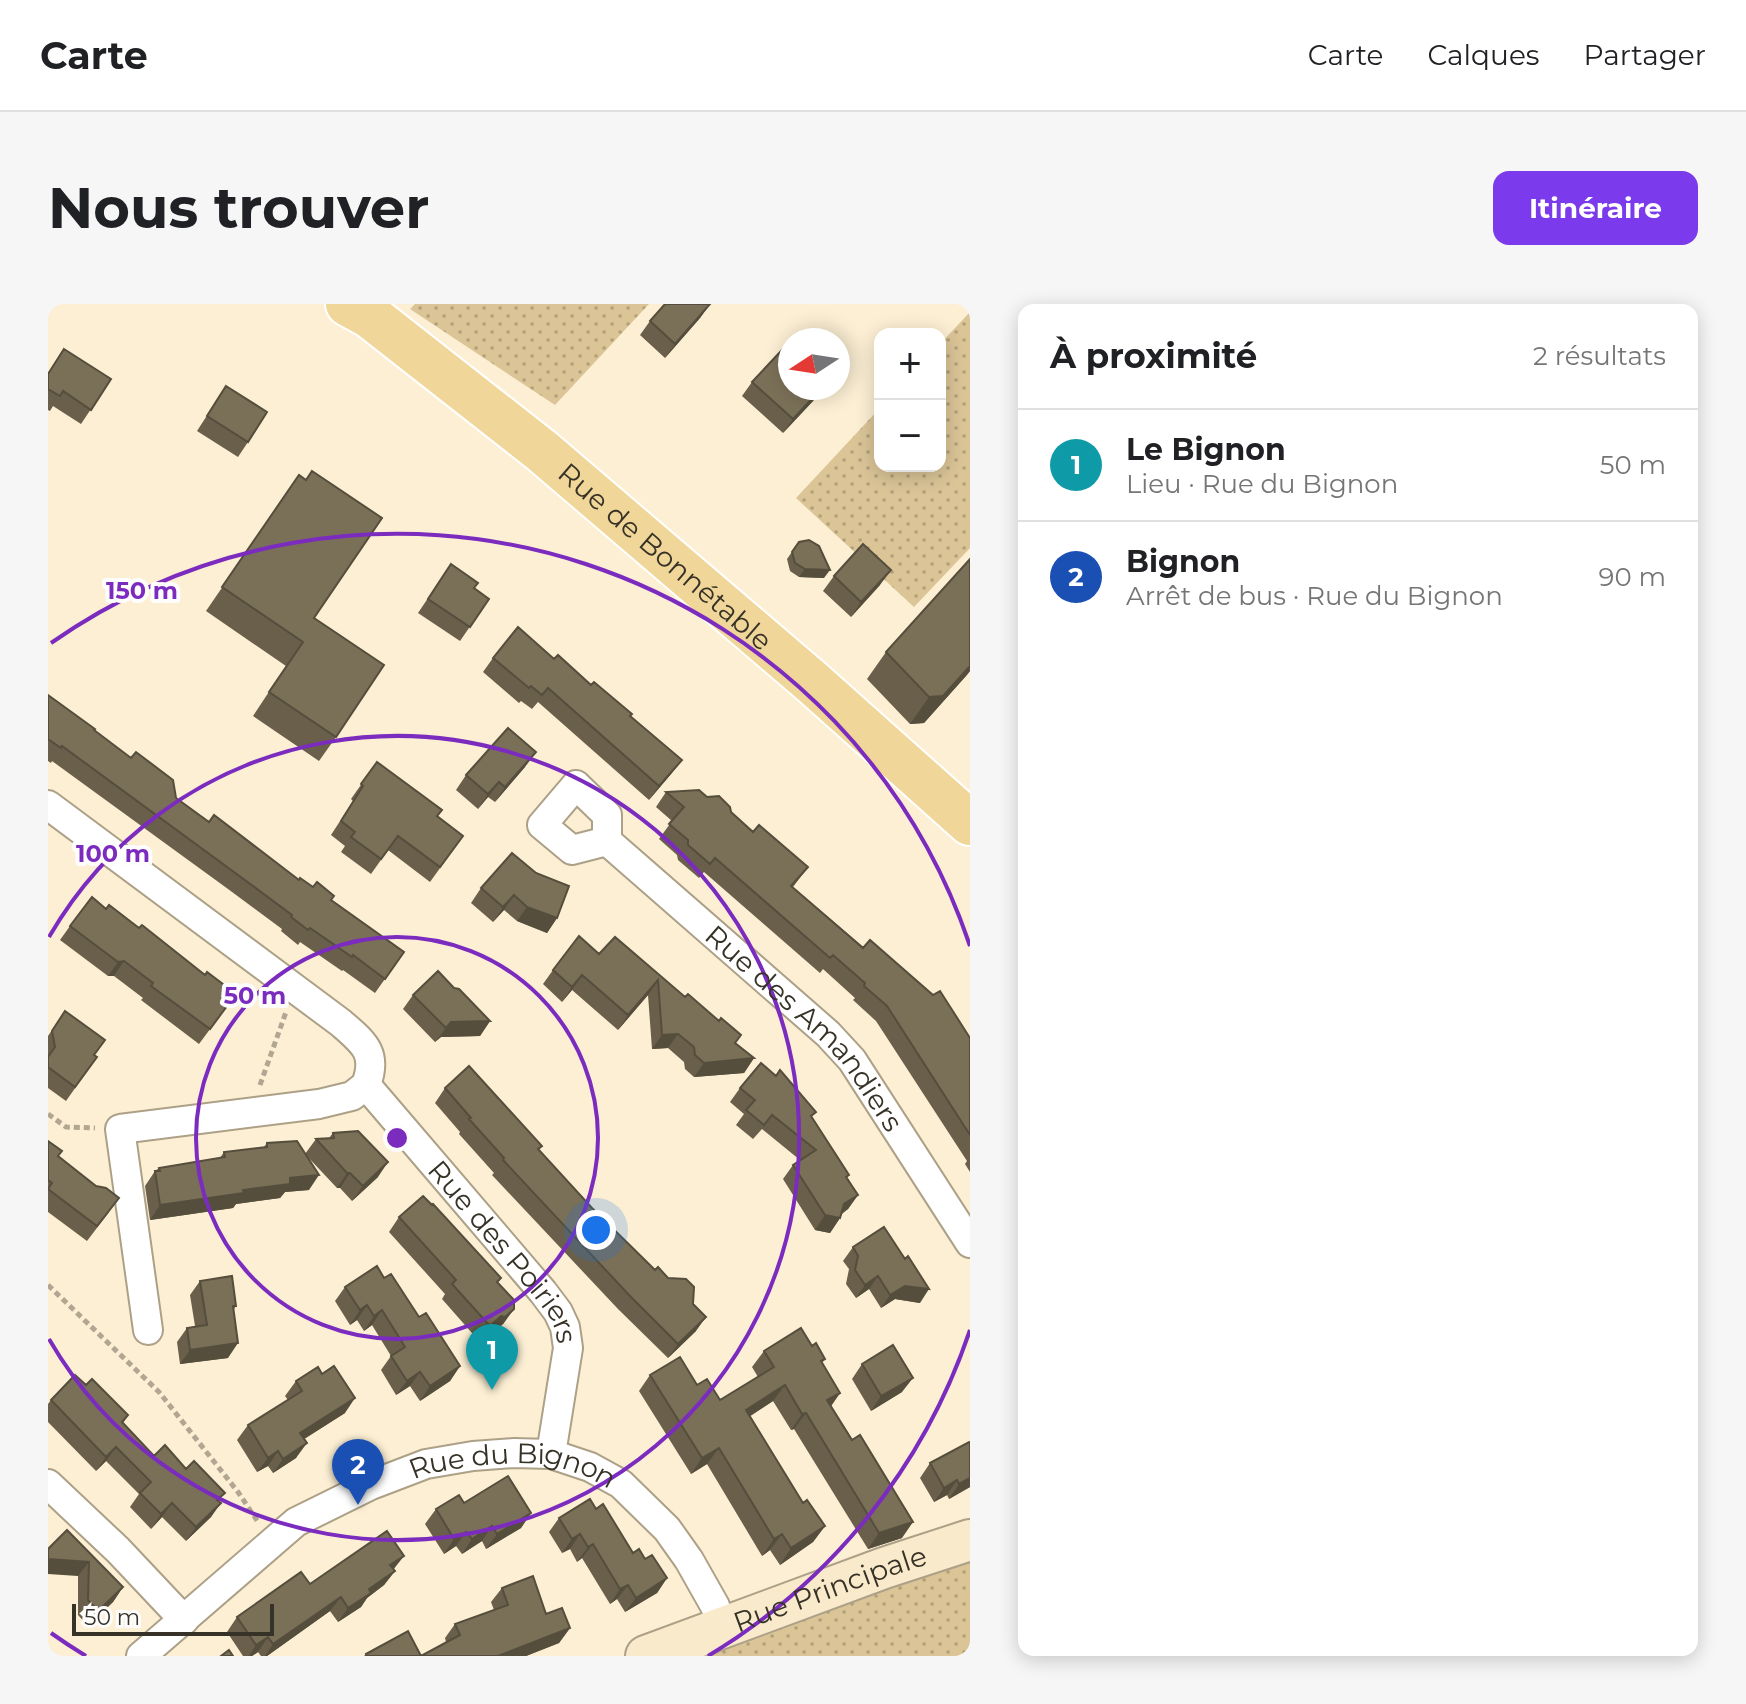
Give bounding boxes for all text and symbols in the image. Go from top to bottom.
text: Carte [40,32,148,79]
text: Carte [1308,38,1383,72]
text: Calques [1427,38,1539,72]
text: Partager [1583,38,1706,72]
button: Itinéraire [1493,171,1698,245]
text: Nous trouver [48,174,429,242]
north arrow [778,328,850,400]
map controls [874,328,946,472]
button: + [874,328,946,400]
text: À proximité [1050,335,1257,377]
text: 2 résultats [1533,340,1666,372]
button: − [874,400,946,472]
text: Le Bignon [1126,431,1286,468]
text: 1 [1071,449,1081,481]
text: 50 m [1600,449,1666,481]
street label: Rue de Bonnétable [551,456,779,657]
text: Lieu · Rue du Bignon [1126,468,1398,500]
text: Bignon [1126,543,1240,580]
text: 2 [1068,561,1084,593]
text: 90 m [1599,561,1666,593]
text: 150 m [106,576,178,605]
text: Arrêt de bus · Rue du Bignon [1126,580,1503,612]
text: 100 m [76,839,150,868]
street label: Rue des Amandiers [698,918,910,1138]
text: 50 m [224,981,286,1010]
centre of rings [383,1124,411,1152]
street label: Rue des Poiriers [421,1153,584,1345]
your location [576,1210,616,1250]
pin: 1 [466,1324,518,1390]
street label: Rue du Bignon [404,1436,622,1495]
pin: 2 [332,1439,384,1505]
street label: Rue Principale [729,1538,931,1639]
scale bar [72,1600,274,1636]
text: 50 m [84,1604,140,1631]

